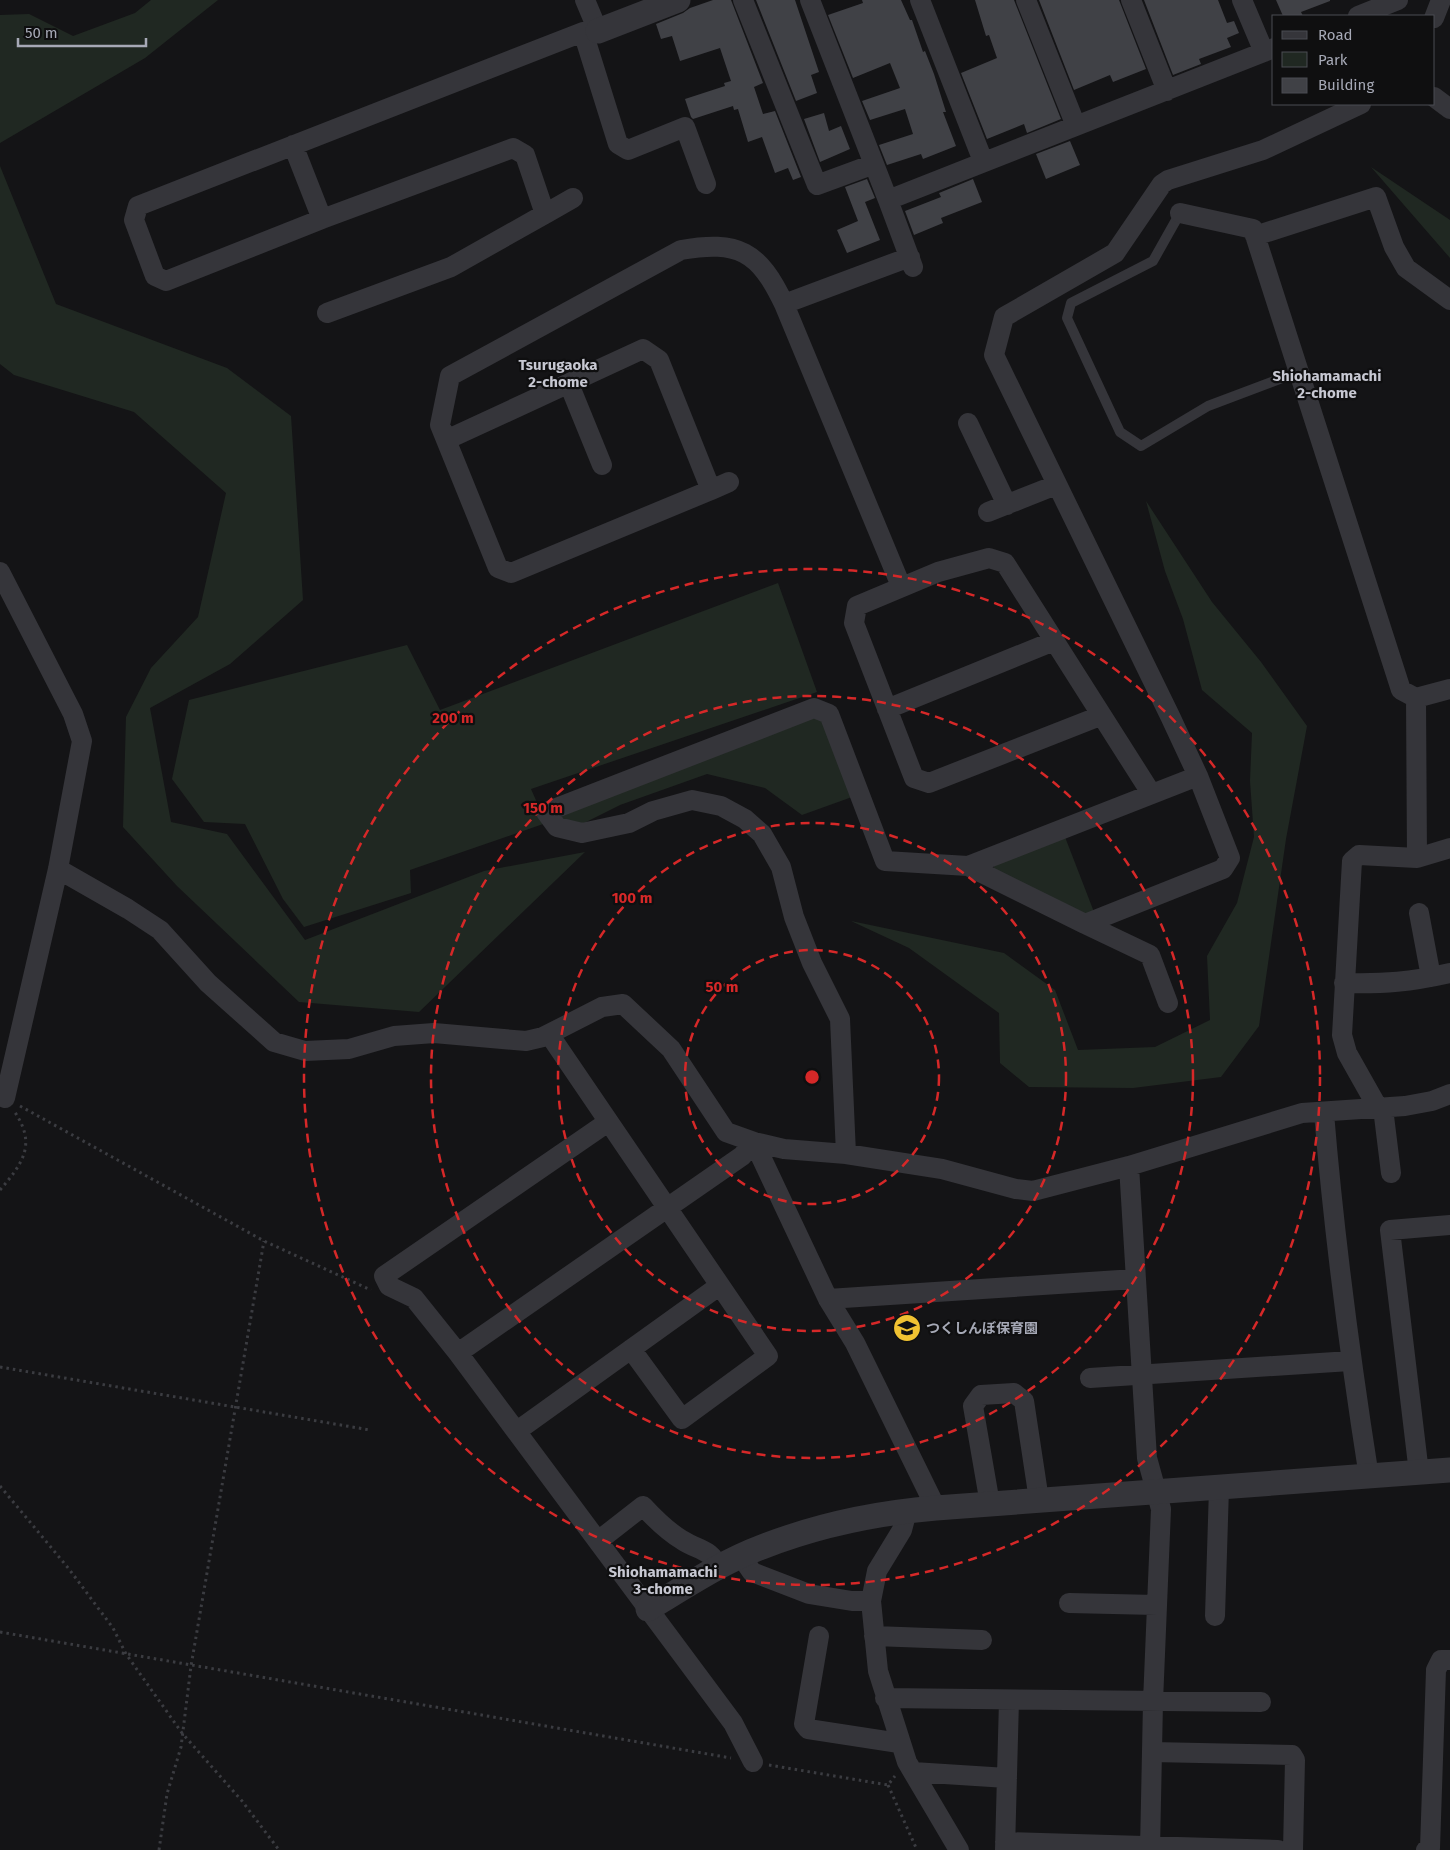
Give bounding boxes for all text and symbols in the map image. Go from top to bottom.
scale bar [18,15,145,47]
legend [1272,15,1435,105]
text: 50 m [25,24,58,42]
text: Road [1318,26,1353,44]
text: Park [1318,51,1348,69]
text: Building [1318,76,1374,94]
district label: Tsurugaoka 2-chome [519,356,597,391]
district label: Shiohamamachi 2-chome [1273,367,1381,402]
text: 200 m [432,709,474,727]
text: 150 m [523,799,563,817]
text: 100 m [612,889,652,907]
text: 50 m [705,978,739,996]
centre of rings [803,1068,821,1086]
school or university icon: つくしんぼ保育園 [892,1313,922,1343]
place label: つくしんぼ保育園 [926,1320,1038,1337]
district label: Shiohamamachi 3-chome [609,1563,717,1598]

